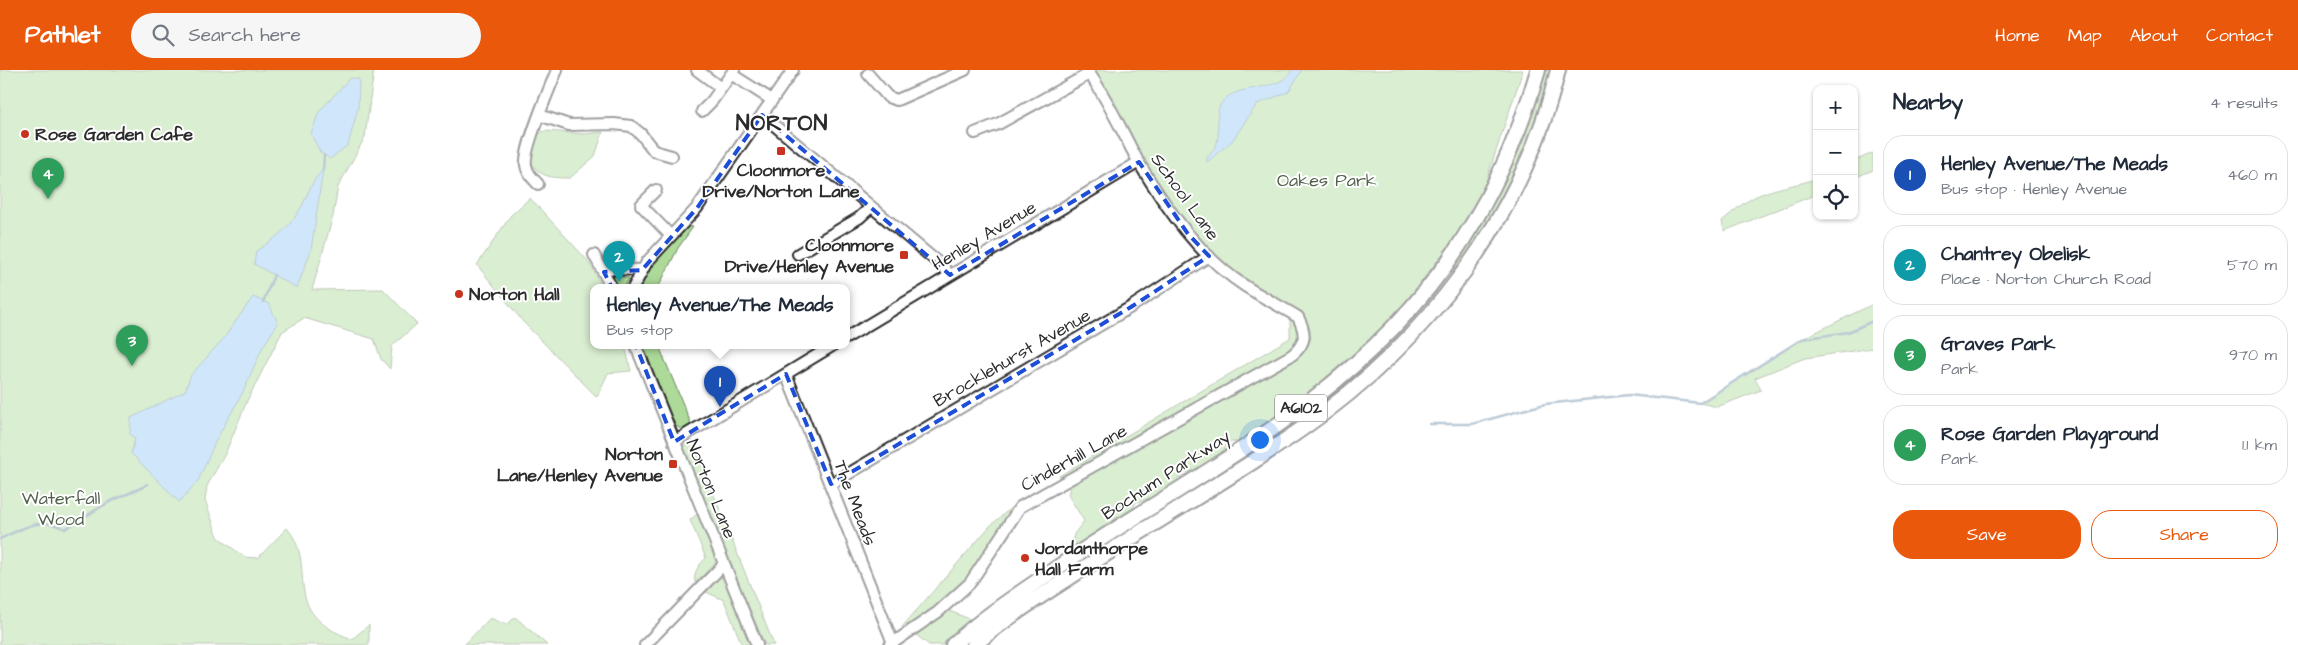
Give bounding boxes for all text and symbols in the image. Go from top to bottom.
search box [131,13,481,58]
text: Pathlet [25,18,101,52]
icon: search [149,21,177,49]
text: Search here [189,22,301,49]
text: Home [1995,23,2040,48]
text: Map [2068,23,2102,48]
text: About [2130,23,2178,48]
text: Contact [2206,23,2273,48]
map controls [1813,85,1858,220]
button: + [1813,85,1858,130]
text: Nearby [1893,88,1963,117]
text: 4 results [2210,92,2278,114]
district label: NORTON [736,108,828,139]
place label: Rose Garden Cafe [35,122,193,147]
marker: Rose Garden Cafe [19,128,31,140]
button: − [1813,130,1858,175]
marker: Cloonmore Drive/Norton Lane [775,145,787,157]
street label: School Lane [1145,148,1225,246]
text: Henley Avenue/The Meads [1941,151,2168,178]
pin: 4 [32,158,64,199]
place label: Cloonmore Drive/Norton Lane [703,158,860,204]
text: 1 [1909,164,1911,186]
text: 460 m [2227,164,2277,186]
park label: Oakes Park [1277,168,1377,193]
button: locate [1813,175,1858,220]
text: Bus stop · Henley Avenue [1941,178,2127,200]
street label: Henley Avenue [927,195,1042,278]
place label: Cloonmore Drive/Henley Avenue [725,233,894,280]
pin: 2 [603,241,635,282]
text: Chantrey Obelisk [1941,241,2090,268]
marker: Cloonmore Drive/Henley Avenue [898,249,910,261]
text: 2 [1905,254,1915,276]
text: 570 m [2227,254,2277,276]
text: Place · Norton Church Road [1941,268,2151,290]
place label: Norton Hall [469,282,560,307]
popup [590,284,850,349]
marker: Norton Hall [453,288,465,300]
text: Henley Avenue/The Meads [606,292,834,319]
street label: Brocklehurst Avenue [929,303,1095,413]
text: Bus stop [606,319,673,341]
pin: 3 [116,325,148,366]
text: Graves Park [1941,331,2056,358]
text: 3 [1906,344,1914,366]
text: 970 m [2229,344,2277,366]
text: Park [1941,358,1978,380]
pin: 1 [704,366,736,407]
road number: A6102 [1275,394,1327,422]
street label: Cinderhill Lane [1016,418,1132,498]
text: Rose Garden Playground [1941,421,2158,448]
street label: Bochum Parkway [1097,424,1236,527]
your location [1247,427,1273,453]
text: 4 [1905,434,1915,456]
text: 1.1 km [2242,434,2277,456]
street label: Norton Lane [680,435,742,543]
place label: Norton Lane/Henley Avenue [497,442,663,489]
text: Park [1941,448,1978,470]
street label: The Meads [827,457,883,549]
marker: Norton Lane/Henley Avenue [667,458,679,470]
park label: Waterfall Wood [22,486,100,532]
button: Save [1893,510,2081,559]
button: Share [2091,510,2278,559]
place label: Jordanthorpe Hall Farm [1034,536,1148,582]
marker: Jordanthorpe Hall Farm [1019,552,1031,564]

